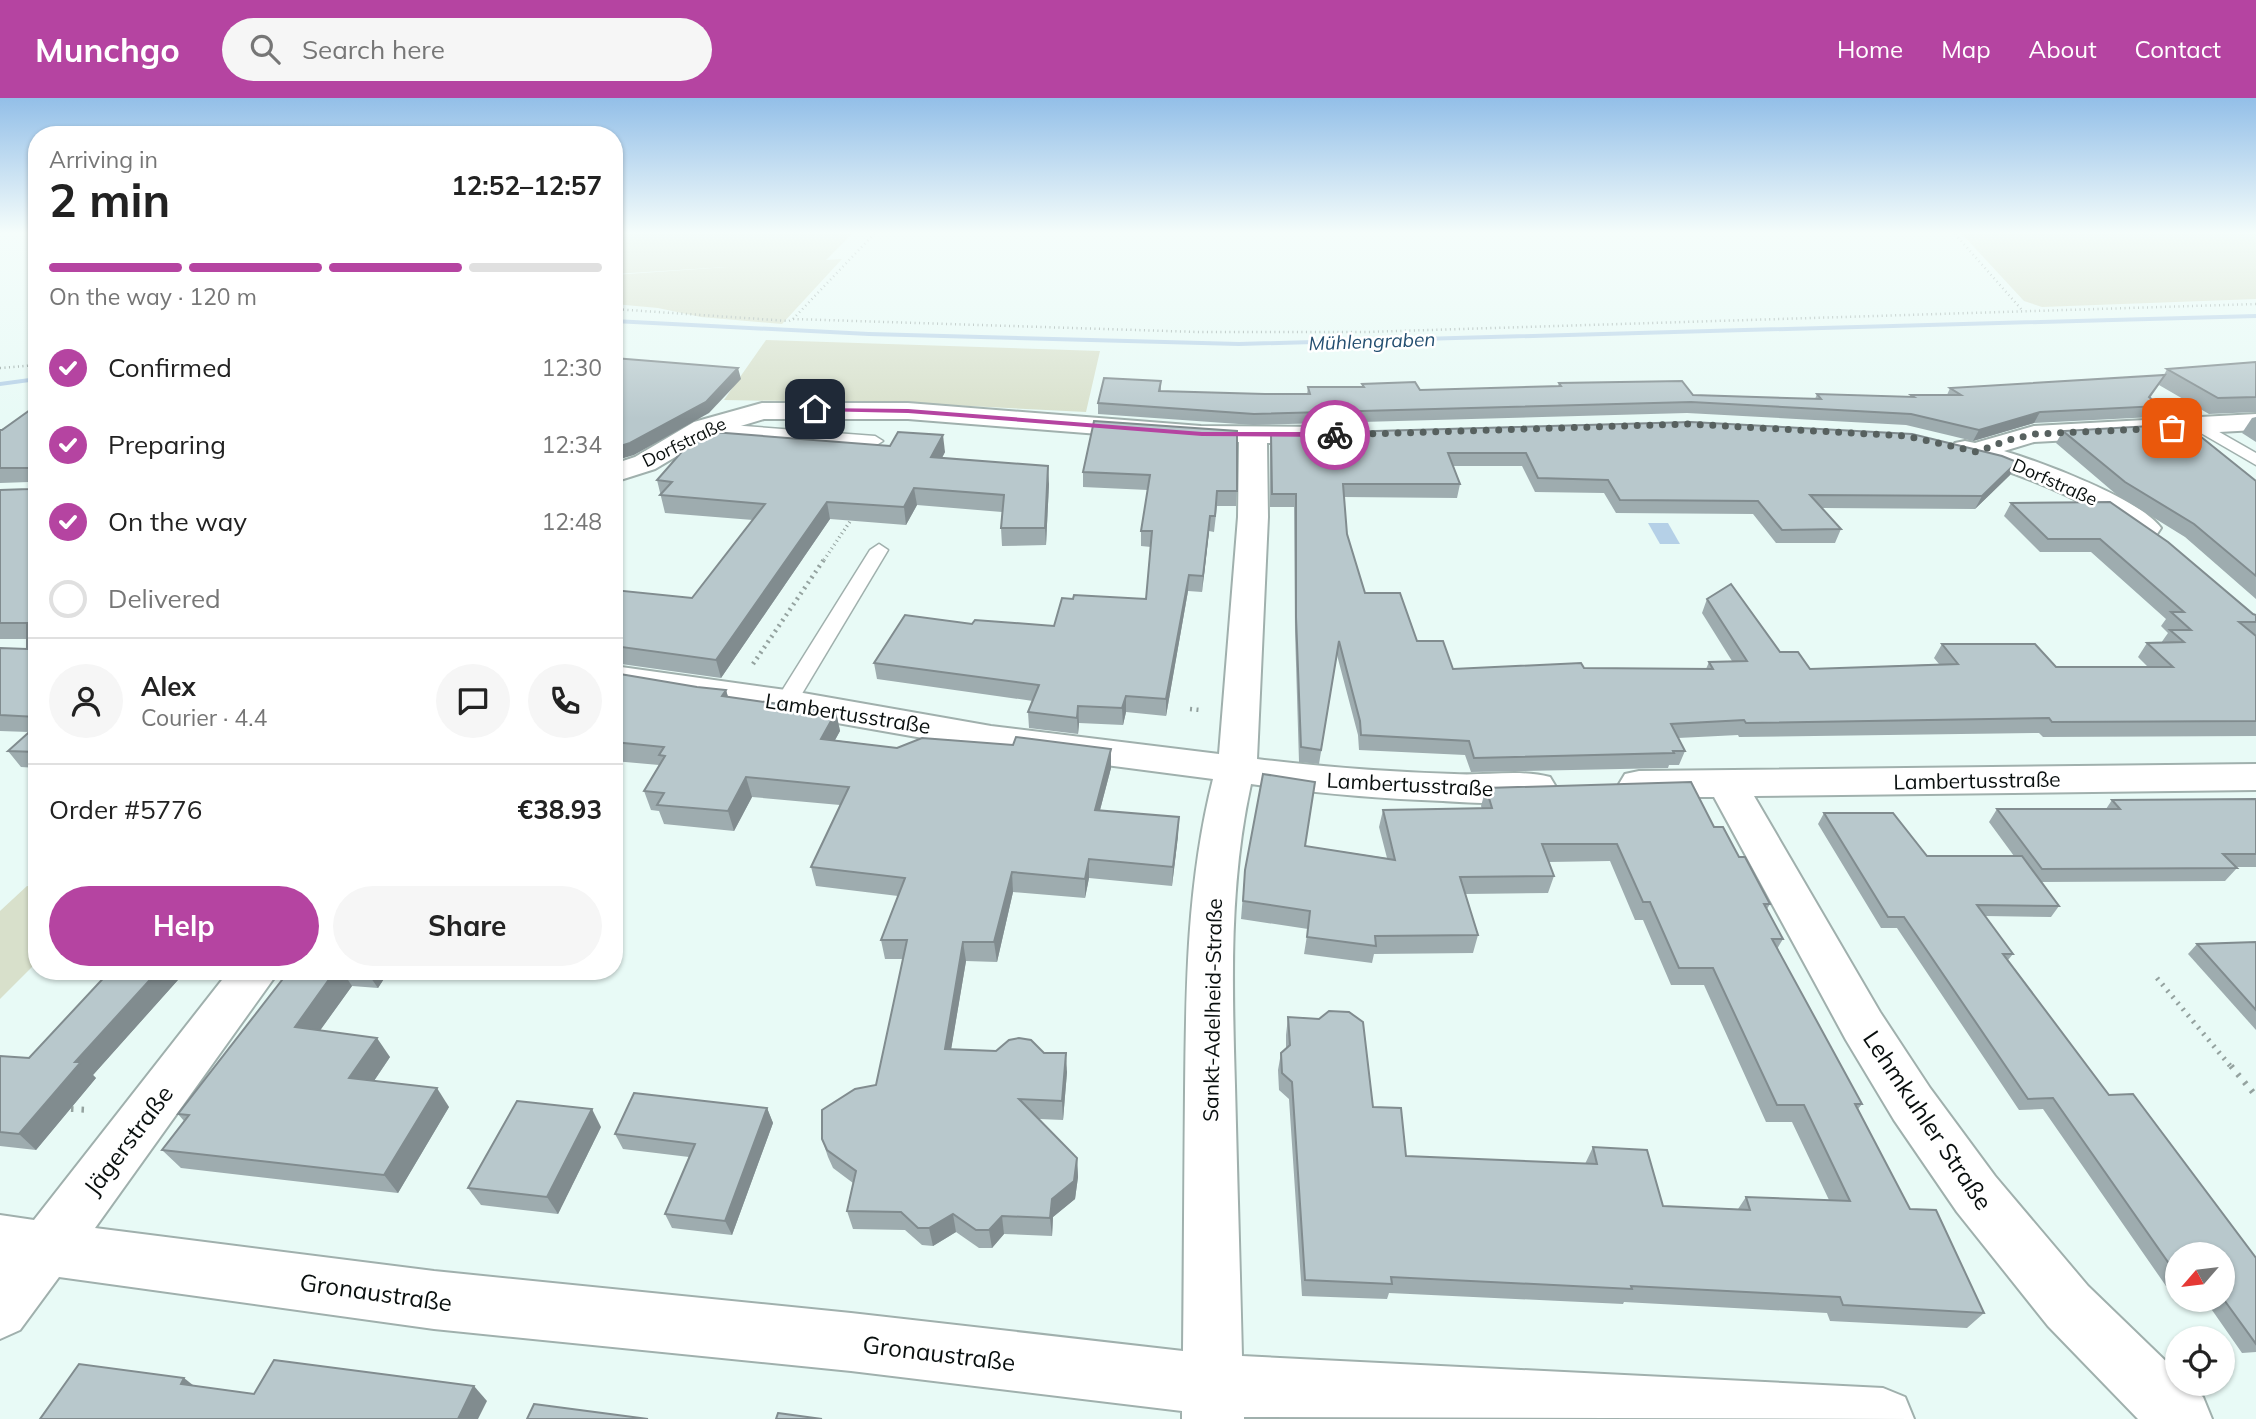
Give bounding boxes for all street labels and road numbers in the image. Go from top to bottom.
street label: Dorfstraße [638,412,730,472]
street label: Dorfstraße [2009,453,2101,511]
street label: Lambertusstraße [763,687,933,739]
street label: Lambertusstraße [1893,766,2061,794]
street label: Lambertusstraße [1326,767,1494,801]
street label: Sankt-Adelheid-Straße [1197,898,1227,1122]
street label: Lehmkuhler Straße [1857,1025,1999,1215]
street label: Jägerstraße [77,1079,179,1201]
street label: Gronaustraße [298,1266,454,1318]
street label: Gronaustraße [861,1329,1017,1377]

